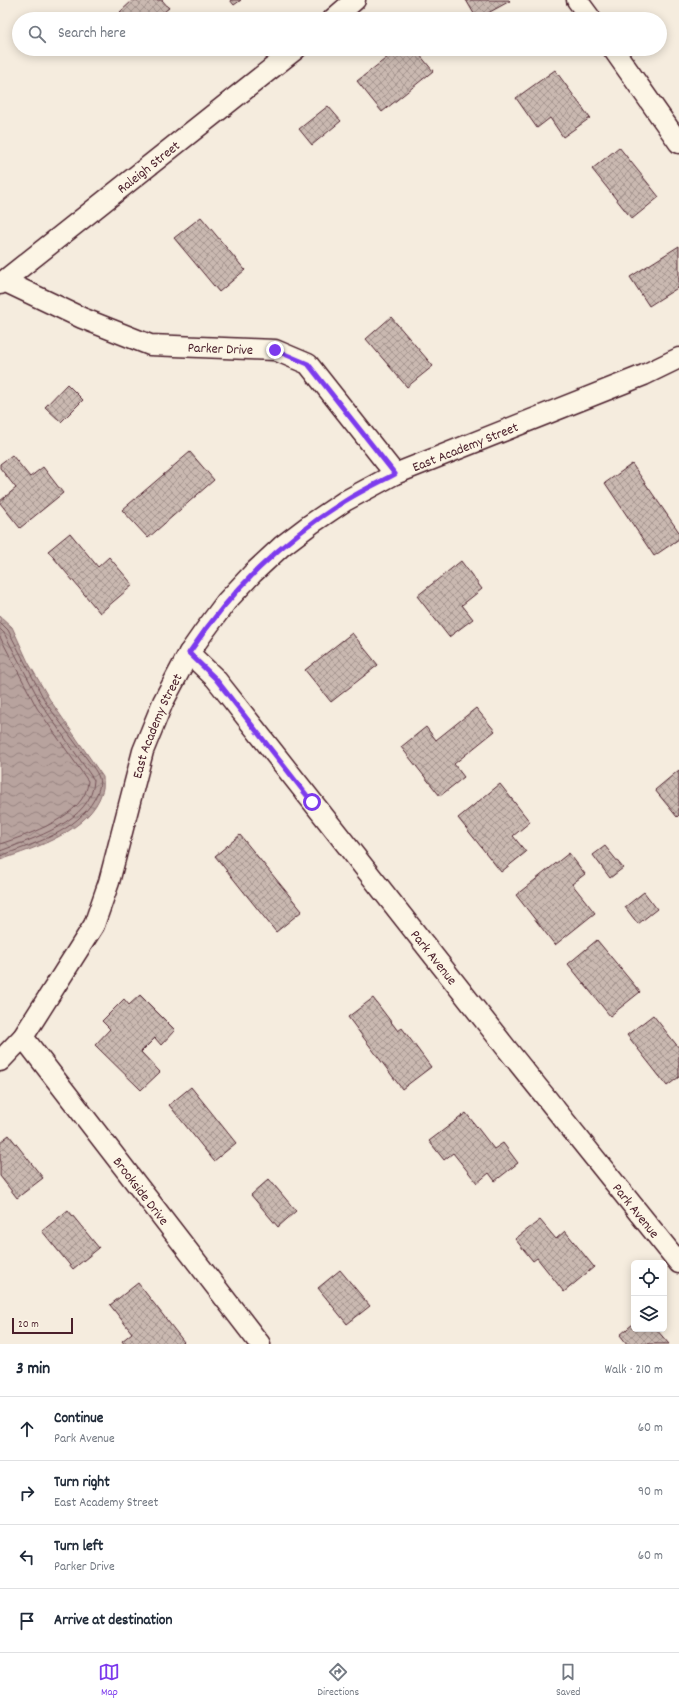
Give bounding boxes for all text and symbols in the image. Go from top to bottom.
search box [12,12,667,56]
icon: search [26,23,48,45]
text: Search here [58,23,126,45]
street label: Raleigh Street [114,137,185,199]
street label: Parker Drive [187,339,253,361]
route end [266,341,284,359]
street label: East Academy Street [410,418,522,478]
street label: East Academy Street [128,670,188,781]
route start [303,793,321,811]
street label: Park Avenue [405,926,461,990]
street label: Brookside Drive [107,1153,173,1230]
street label: Park Avenue [607,1180,663,1243]
map controls [631,1260,667,1332]
button: locate [631,1260,667,1296]
button: layers [631,1296,667,1332]
scale bar [12,1316,73,1335]
text: 20 m [18,1317,39,1333]
text: 3 min [16,1358,50,1382]
text: Walk · 210 m [605,1361,663,1380]
text: Continue [54,1408,103,1430]
icon: ahead [16,1418,38,1440]
text: 60 m [638,1419,663,1438]
text: Park Avenue [54,1430,115,1449]
text: Turn right [54,1472,110,1494]
icon: right [16,1482,38,1504]
text: 90 m [638,1483,663,1502]
text: East Academy Street [54,1494,158,1513]
text: Turn left [54,1536,103,1558]
icon: left [16,1546,38,1568]
text: 60 m [638,1547,663,1566]
text: Parker Drive [54,1558,115,1577]
icon: arrive [16,1610,38,1632]
text: Arrive at destination [54,1610,172,1632]
tab: Map [98,1661,120,1701]
tab: Directions [317,1661,359,1701]
tab: Saved [556,1661,581,1701]

